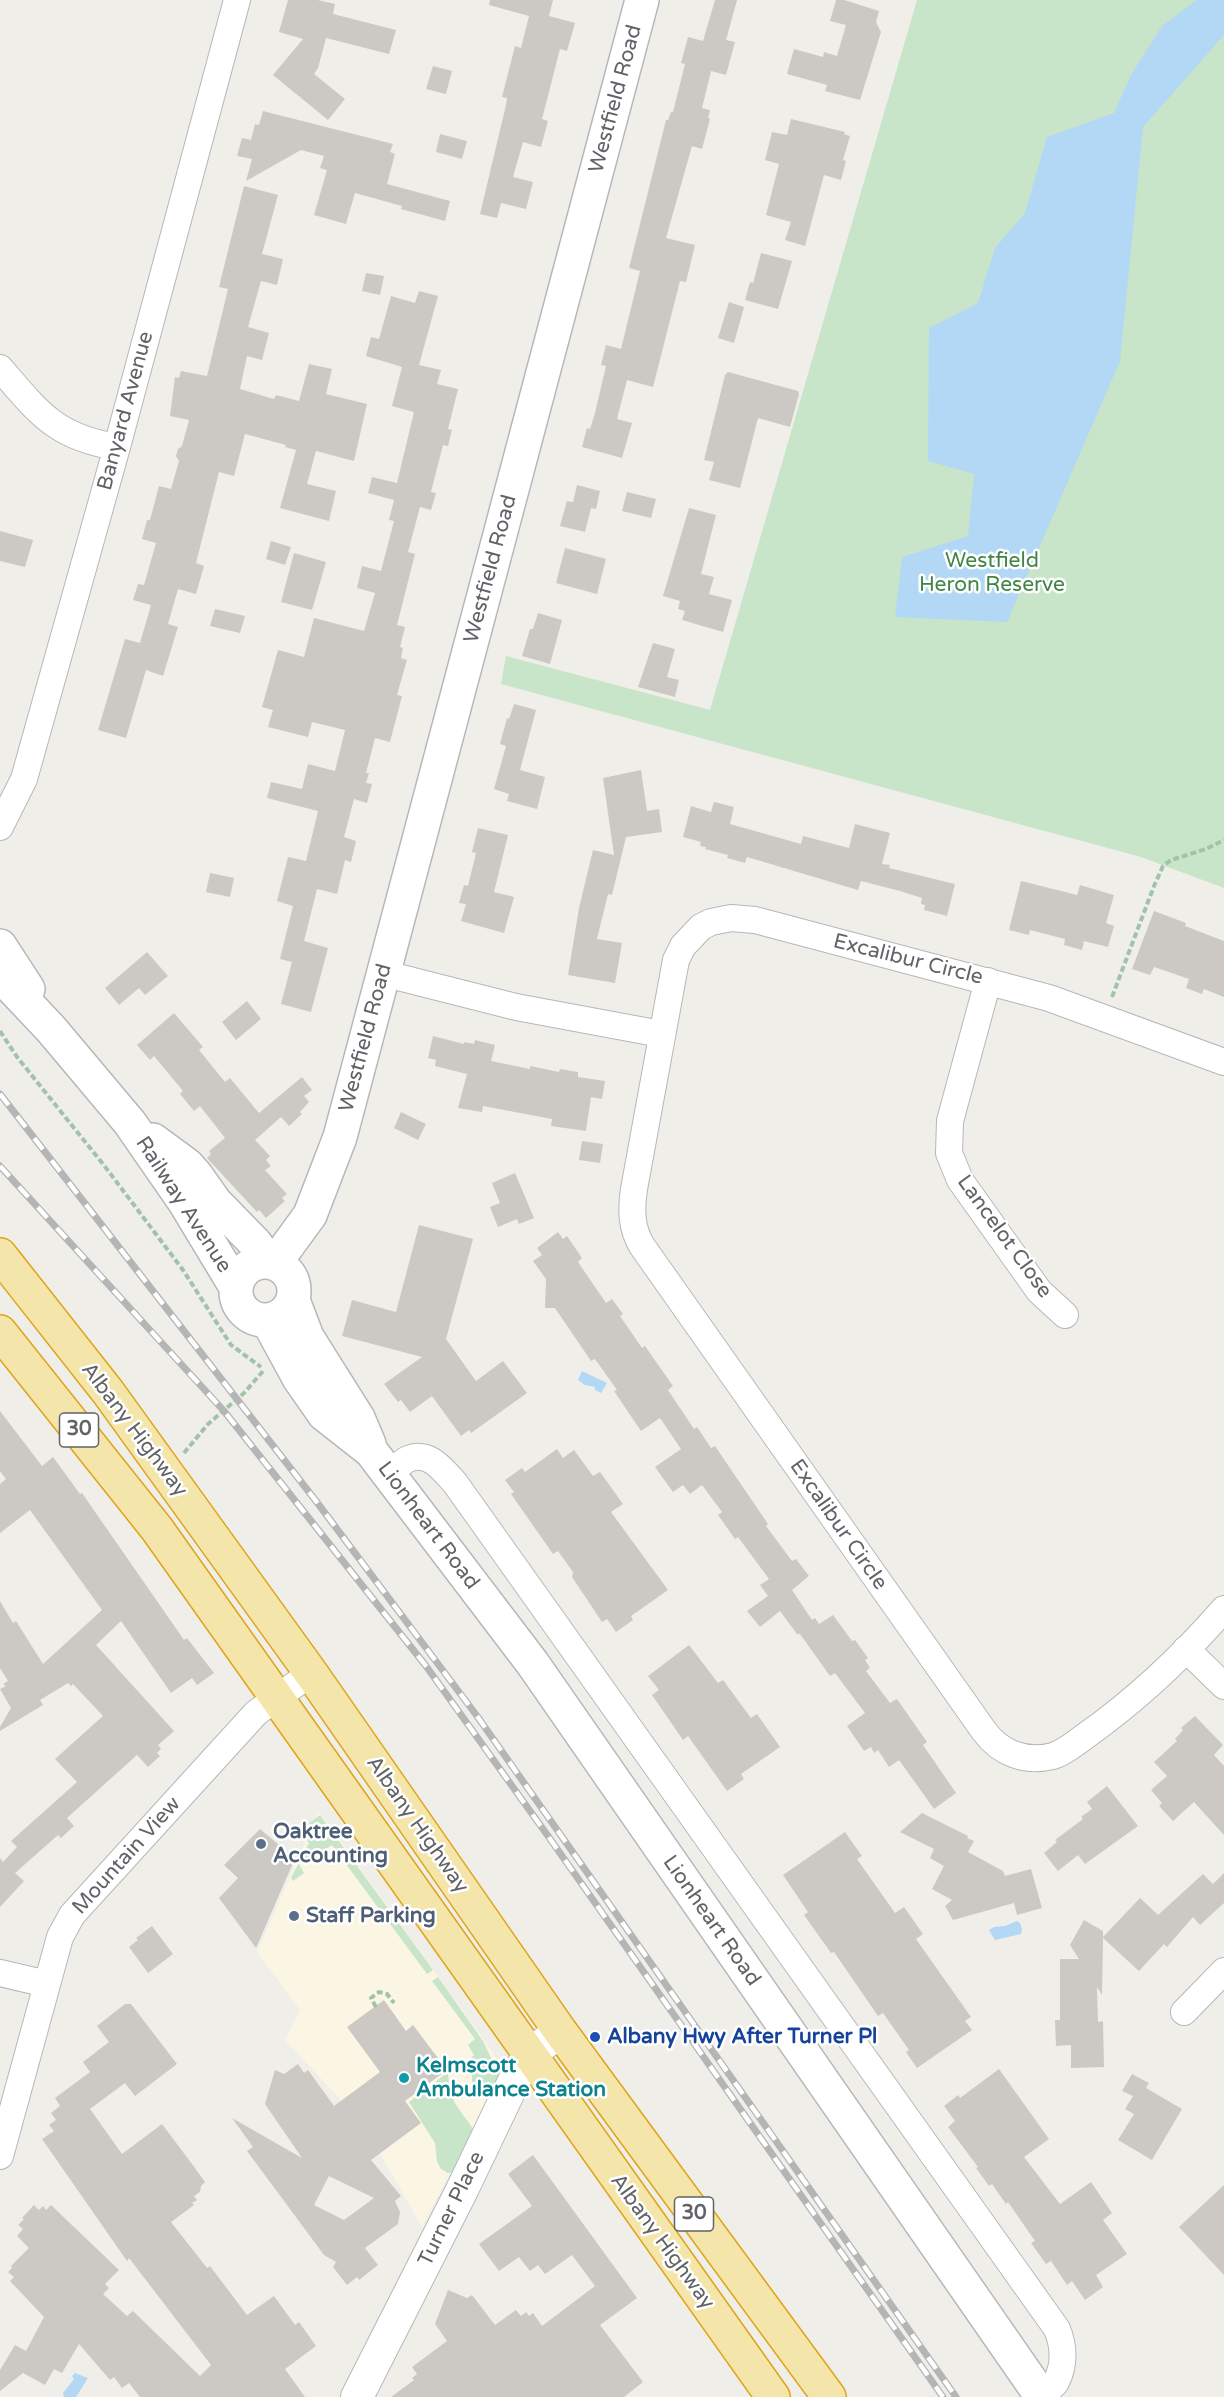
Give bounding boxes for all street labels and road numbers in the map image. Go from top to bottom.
street label: Westfield Road [584,22,648,176]
street label: Banyard Avenue [93,329,159,493]
street label: Westfield Road [459,492,523,646]
street label: Excalibur Circle [831,929,985,991]
street label: Westfield Road [334,961,398,1115]
street label: Railway Avenue [130,1132,236,1278]
street label: Lancelot Close [951,1171,1057,1303]
street label: Albany Highway [75,1358,193,1502]
road number: 30 [60,1413,98,1447]
street label: Excalibur Circle [784,1455,892,1595]
street label: Lionheart Road [372,1457,484,1595]
street label: Albany Highway [360,1752,474,1898]
street label: Mountain View [68,1792,186,1920]
street label: Lionheart Road [657,1851,765,1991]
street label: Turner Place [413,2148,491,2270]
street label: Albany Highway [604,2169,720,2315]
road number: 30 [674,2197,714,2231]

